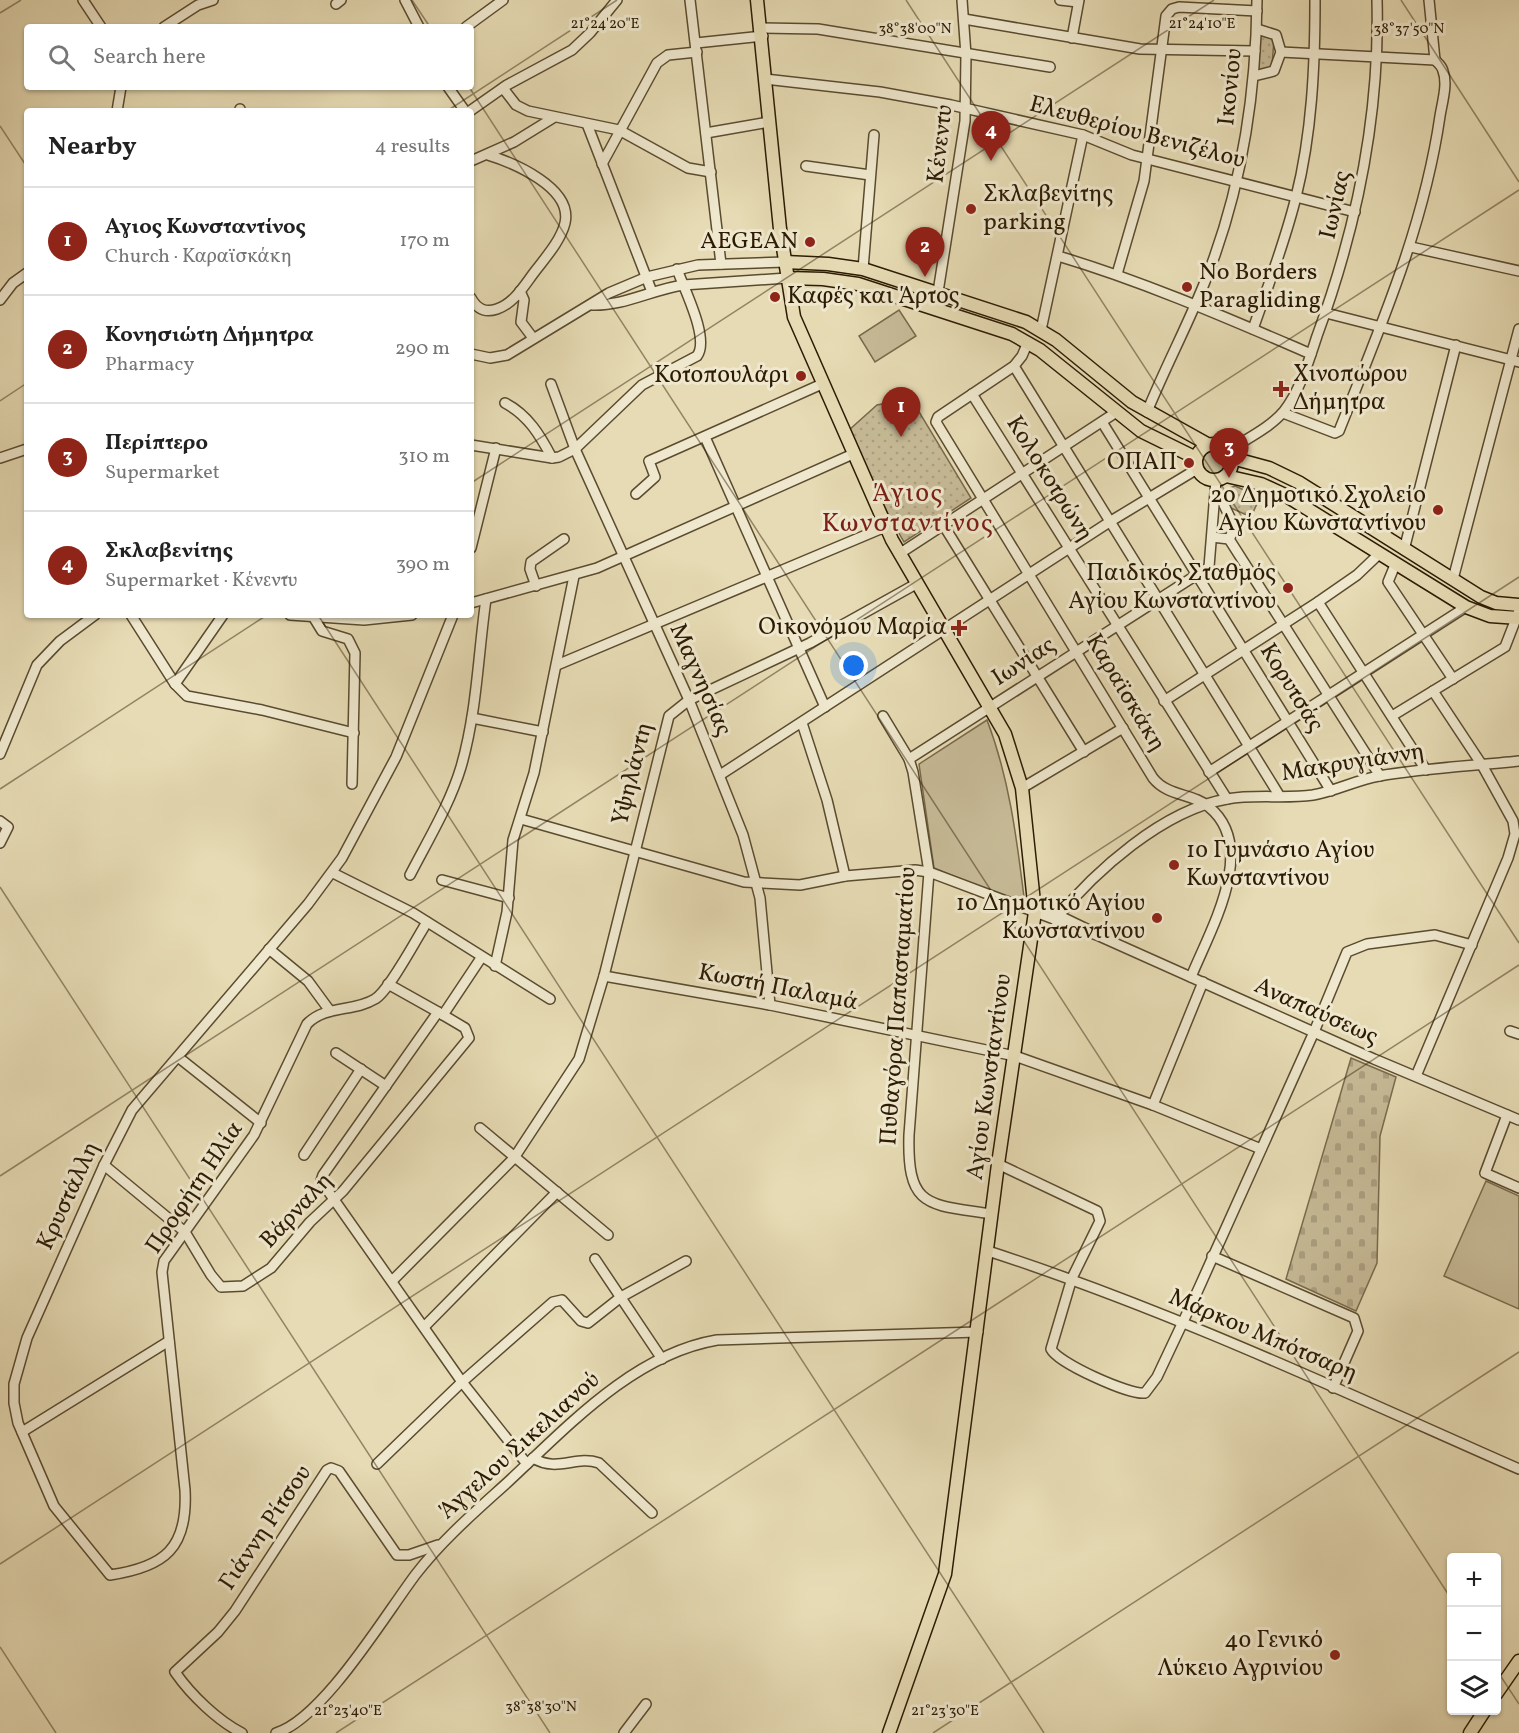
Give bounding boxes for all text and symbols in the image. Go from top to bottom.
text: 21°24'20"E [570,14,640,35]
text: 21°24'10"E [1168,14,1236,35]
text: 38°38'00"N [878,19,952,40]
text: 38°37'50"N [1374,19,1444,40]
search box [24,24,474,90]
icon: search [45,41,78,74]
text: Search here [93,42,206,73]
street label: Ικονίου [1210,47,1252,127]
street label: Ελευθερίου Βενιζέλου [1025,88,1249,178]
street label: Κένεντυ [919,103,963,185]
pin: 4 [972,112,1010,161]
text: Nearby [48,129,137,165]
text: 4 results [375,133,450,161]
street label: Ιωνίας [1312,167,1360,243]
place label: Σκλαβενίτης parking [983,178,1113,240]
marker: Σκλαβενίτης parking [964,202,978,216]
text: Αγιος Κωνσταντίνος [105,212,306,243]
place label: AEGEAN [700,225,798,259]
text: 1 [63,227,72,255]
text: 170 m [400,227,450,255]
pin: 2 [906,228,944,277]
marker: AEGEAN [803,235,817,249]
text: Church · Καραϊσκάκη [105,243,292,271]
place label: No Borders Paragliding [1199,256,1321,318]
place label: Καφές και Άρτος [787,280,960,314]
marker: No Borders Paragliding [1180,280,1194,294]
marker: Καφές και Άρτος [768,290,782,304]
text: Κονησιώτη Δήμητρα [105,320,314,351]
text: 2 [62,335,73,363]
text: 290 m [395,335,450,363]
text: Pharmacy [105,351,194,379]
place label: Χινοπώρου Δήμητρα [1293,358,1407,420]
place label: Κοτοπουλάρι [654,359,789,393]
marker: Κοτοπουλάρι [794,369,808,383]
marker: Χινοπώρου Δήμητρα [1274,382,1288,396]
pin: 1 [882,388,920,437]
street label: Κολοκοτρώνη [997,410,1101,548]
text: Περίπτερο [105,428,208,459]
pin: 3 [1210,428,1248,478]
text: 3 [62,443,73,471]
text: 310 m [398,443,450,471]
place label: ΟΠΑΠ [1107,446,1177,480]
marker: ΟΠΑΠ [1182,456,1196,470]
text: Supermarket [105,459,220,487]
district label: Άγιος Κωνσταντίνος [822,476,994,542]
place label: 2ο Δημοτικό Σχολείο Αγίου Κωνσταντίνου [1210,479,1426,541]
marker: 2ο Δημοτικό Σχολείο Αγίου Κωνσταντίνου [1431,503,1445,517]
text: Σκλαβενίτης [105,536,233,567]
text: 4 [61,551,74,579]
text: 390 m [396,551,450,579]
place label: Παιδικός Σταθμός Αγίου Κωνσταντίνου [1068,557,1276,619]
text: Supermarket · Κένεντυ [105,567,297,595]
marker: Παιδικός Σταθμός Αγίου Κωνσταντίνου [1281,581,1295,595]
place label: Οικονόμου Μαρία [758,611,947,645]
street label: Μαγνησίας [660,618,740,742]
marker: Οικονόμου Μαρία [952,621,966,635]
street label: Καραϊσκάκη [1076,628,1174,758]
street label: Ιωνίας [985,629,1063,695]
street label: Κορυτσάς [1250,637,1332,739]
your location [839,651,868,680]
street label: Υψηλάντη [604,719,662,829]
street label: Μακρυγιάννη [1279,735,1427,791]
place label: 1ο Γυμνάσιο Αγίου Κωνσταντίνου [1186,834,1374,896]
marker: 1ο Γυμνάσιο Αγίου Κωνσταντίνου [1167,858,1181,872]
street label: Πυθαγόρα Παπασταματίου [872,866,926,1146]
place label: 1ο Δημοτικό Αγίου Κωνσταντίνου [956,887,1145,949]
marker: 1ο Δημοτικό Αγίου Κωνσταντίνου [1150,911,1164,925]
street label: Κωστή Παλαμά [695,956,861,1020]
street label: Αναπαύσεως [1248,969,1384,1055]
street label: Αγίου Κωνσταντίνου [959,972,1021,1182]
street label: Προφήτη Ηλία [138,1115,252,1261]
street label: Κρυστάλλη [29,1136,109,1256]
street label: Βάρναλη [253,1165,341,1257]
street label: Μάρκου Μπότσαρη [1163,1281,1363,1391]
street label: Άγγελου Σικελιανού [432,1364,608,1528]
street label: Γιάννη Ρίτσου [211,1458,321,1598]
map controls [1447,1553,1501,1715]
button: + [1447,1553,1501,1607]
button: − [1447,1607,1501,1661]
place label: 4ο Γενικό Λύκειο Αγρινίου [1157,1624,1323,1686]
marker: 4ο Γενικό Λύκειο Αγρινίου [1328,1648,1342,1662]
button: layers [1447,1661,1501,1715]
text: 38°38'30"N [505,1697,577,1718]
text: 21°23'40"E [314,1701,382,1722]
text: 21°23'30"E [911,1701,979,1722]

